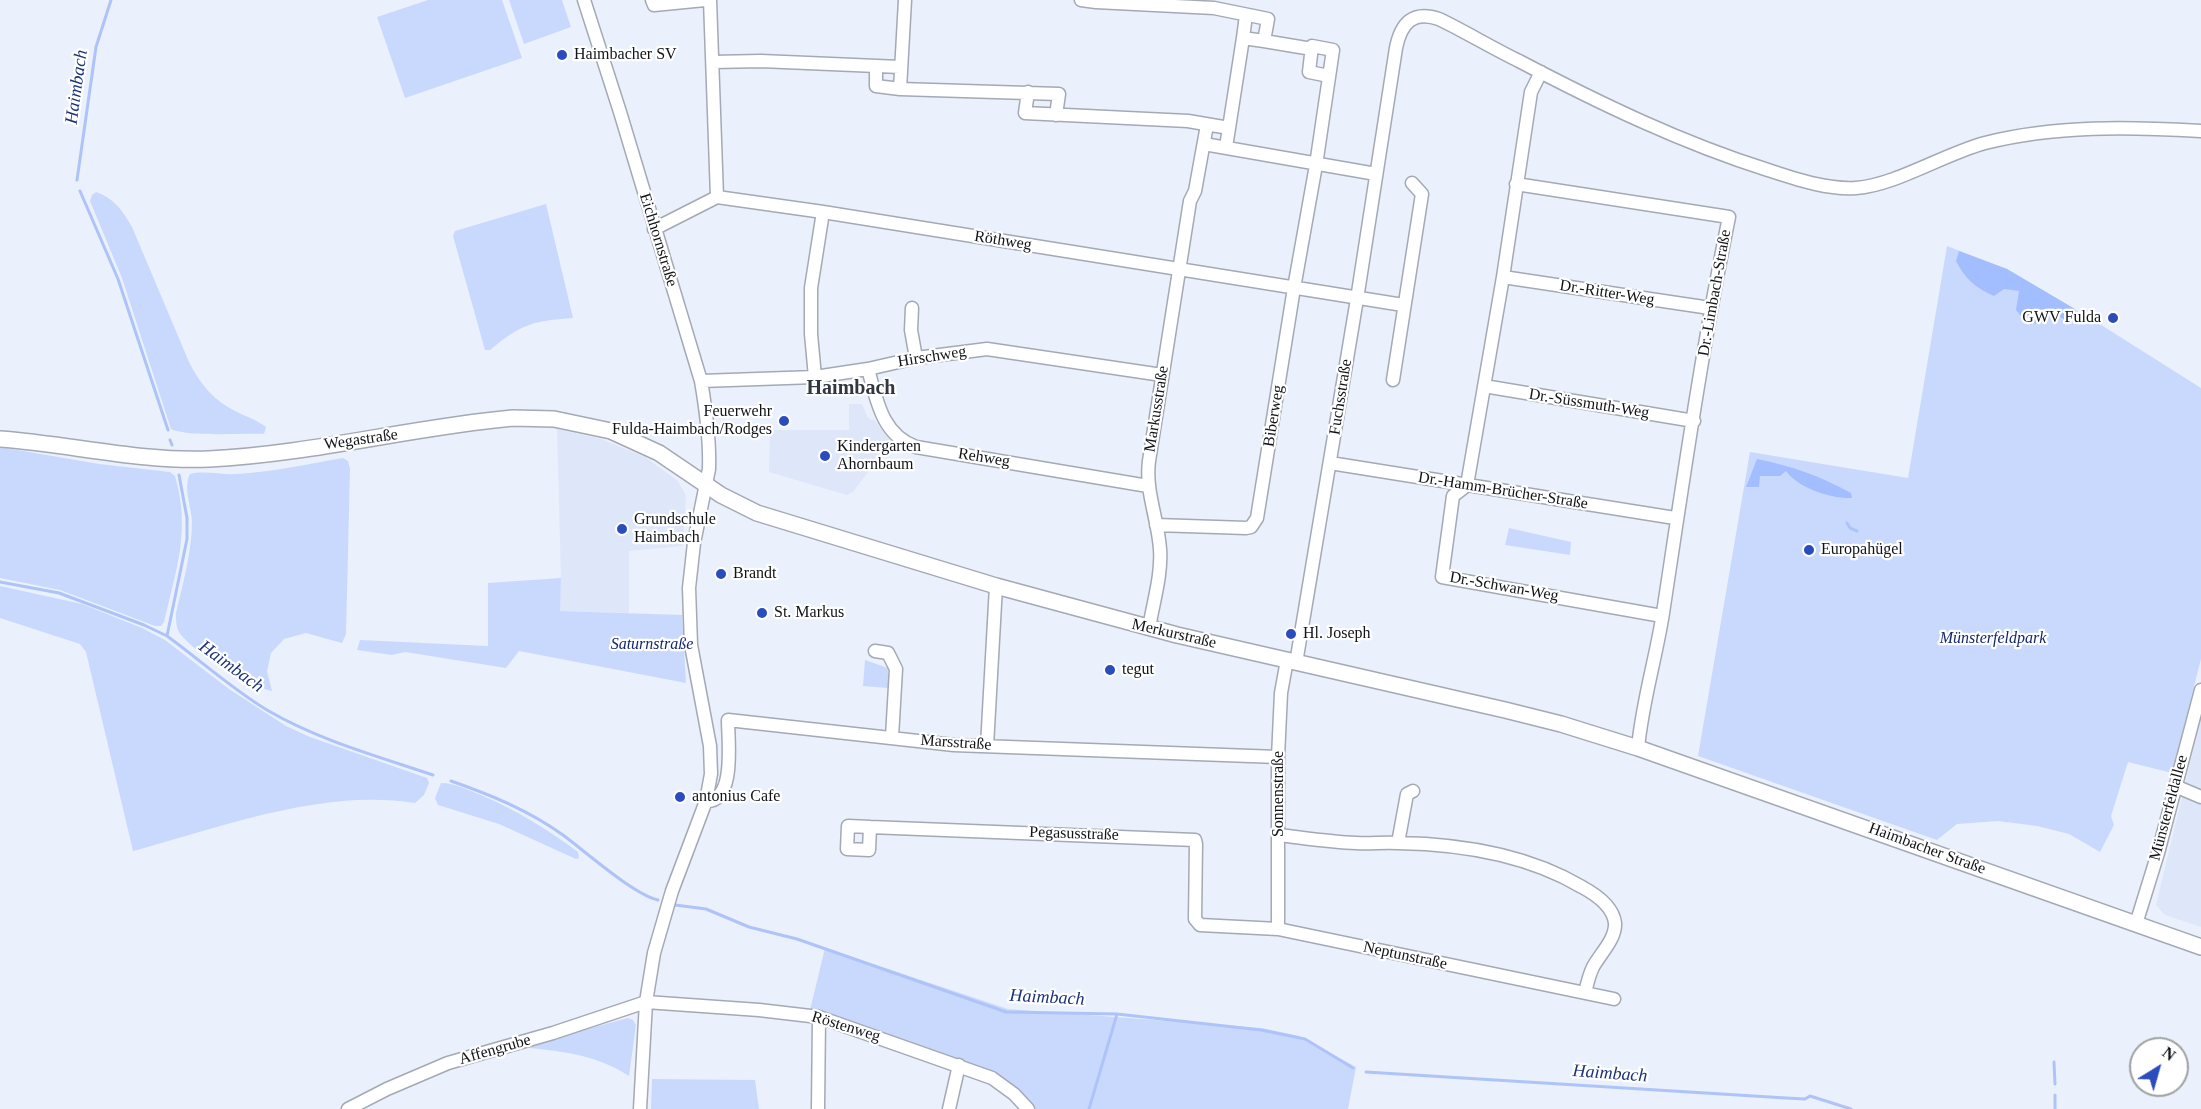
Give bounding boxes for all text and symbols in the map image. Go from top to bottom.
place label: Haimbacher SV [574,45,677,65]
water label: Haimbach [61,48,93,126]
marker: Haimbacher SV [555,48,569,62]
street label: Eichhornstraße [635,191,681,289]
street label: Röthweg [973,227,1033,255]
street label: Dr.-Limbach-Straße [1694,228,1736,358]
street label: Dr.-Ritter-Weg [1558,276,1656,310]
place label: GWV Fulda [2022,308,2101,328]
marker: GWV Fulda [2106,311,2120,325]
street label: Hirschweg [896,342,968,372]
street label: Fuchsstraße [1326,358,1356,436]
street label: Markusstraße [1141,364,1173,454]
district label: Haimbach [807,377,895,401]
street label: Biberweg [1260,384,1288,448]
street label: Dr.-Süssmuth-Weg [1527,385,1651,423]
place label: Feuerwehr Fulda-Haimbach/Rodges [612,402,772,440]
marker: Feuerwehr Fulda-Haimbach/Rodges [777,414,791,428]
street label: Wegastraße [323,425,399,455]
place label: Kindergarten Ahornbaum [837,437,921,475]
street label: Rehweg [957,444,1011,472]
marker: Kindergarten Ahornbaum [818,449,832,463]
street label: Dr.-Hamm-Brücher-Straße [1417,468,1589,514]
place label: Grundschule Haimbach [634,510,716,548]
marker: Grundschule Haimbach [615,522,629,536]
place label: Europahügel [1821,540,1903,560]
marker: Europahügel [1802,543,1816,557]
place label: Brandt [733,564,777,584]
marker: Brandt [714,567,728,581]
street label: Dr.-Schwan-Weg [1448,568,1560,606]
place label: St. Markus [774,603,844,623]
marker: St. Markus [755,606,769,620]
street label: Merkurstraße [1130,615,1218,653]
place label: Hl. Joseph [1303,624,1371,644]
marker: Hl. Joseph [1284,627,1298,641]
park label: Münsterfeldpark [1940,629,2046,649]
park label: Saturnstraße [611,635,693,655]
water label: Haimbach [194,636,268,698]
place label: tegut [1122,660,1154,680]
marker: tegut [1103,663,1117,677]
street label: Marsstraße [920,731,992,755]
street label: Sonnenstraße [1269,751,1289,837]
street label: Münsterfeldallee [2146,753,2192,863]
place label: antonius Cafe [692,787,780,807]
marker: antonius Cafe [673,790,687,804]
street label: Haimbacher Straße [1866,819,1988,879]
street label: Pegasusstraße [1029,823,1119,845]
street label: Neptunstraße [1361,938,1449,974]
water label: Haimbach [1009,985,1085,1011]
street label: Röstenweg [809,1007,883,1047]
street label: Affengrube [457,1031,533,1069]
north arrow [2129,1037,2189,1097]
text: N [2159,1044,2179,1064]
water label: Haimbach [1572,1061,1648,1087]

